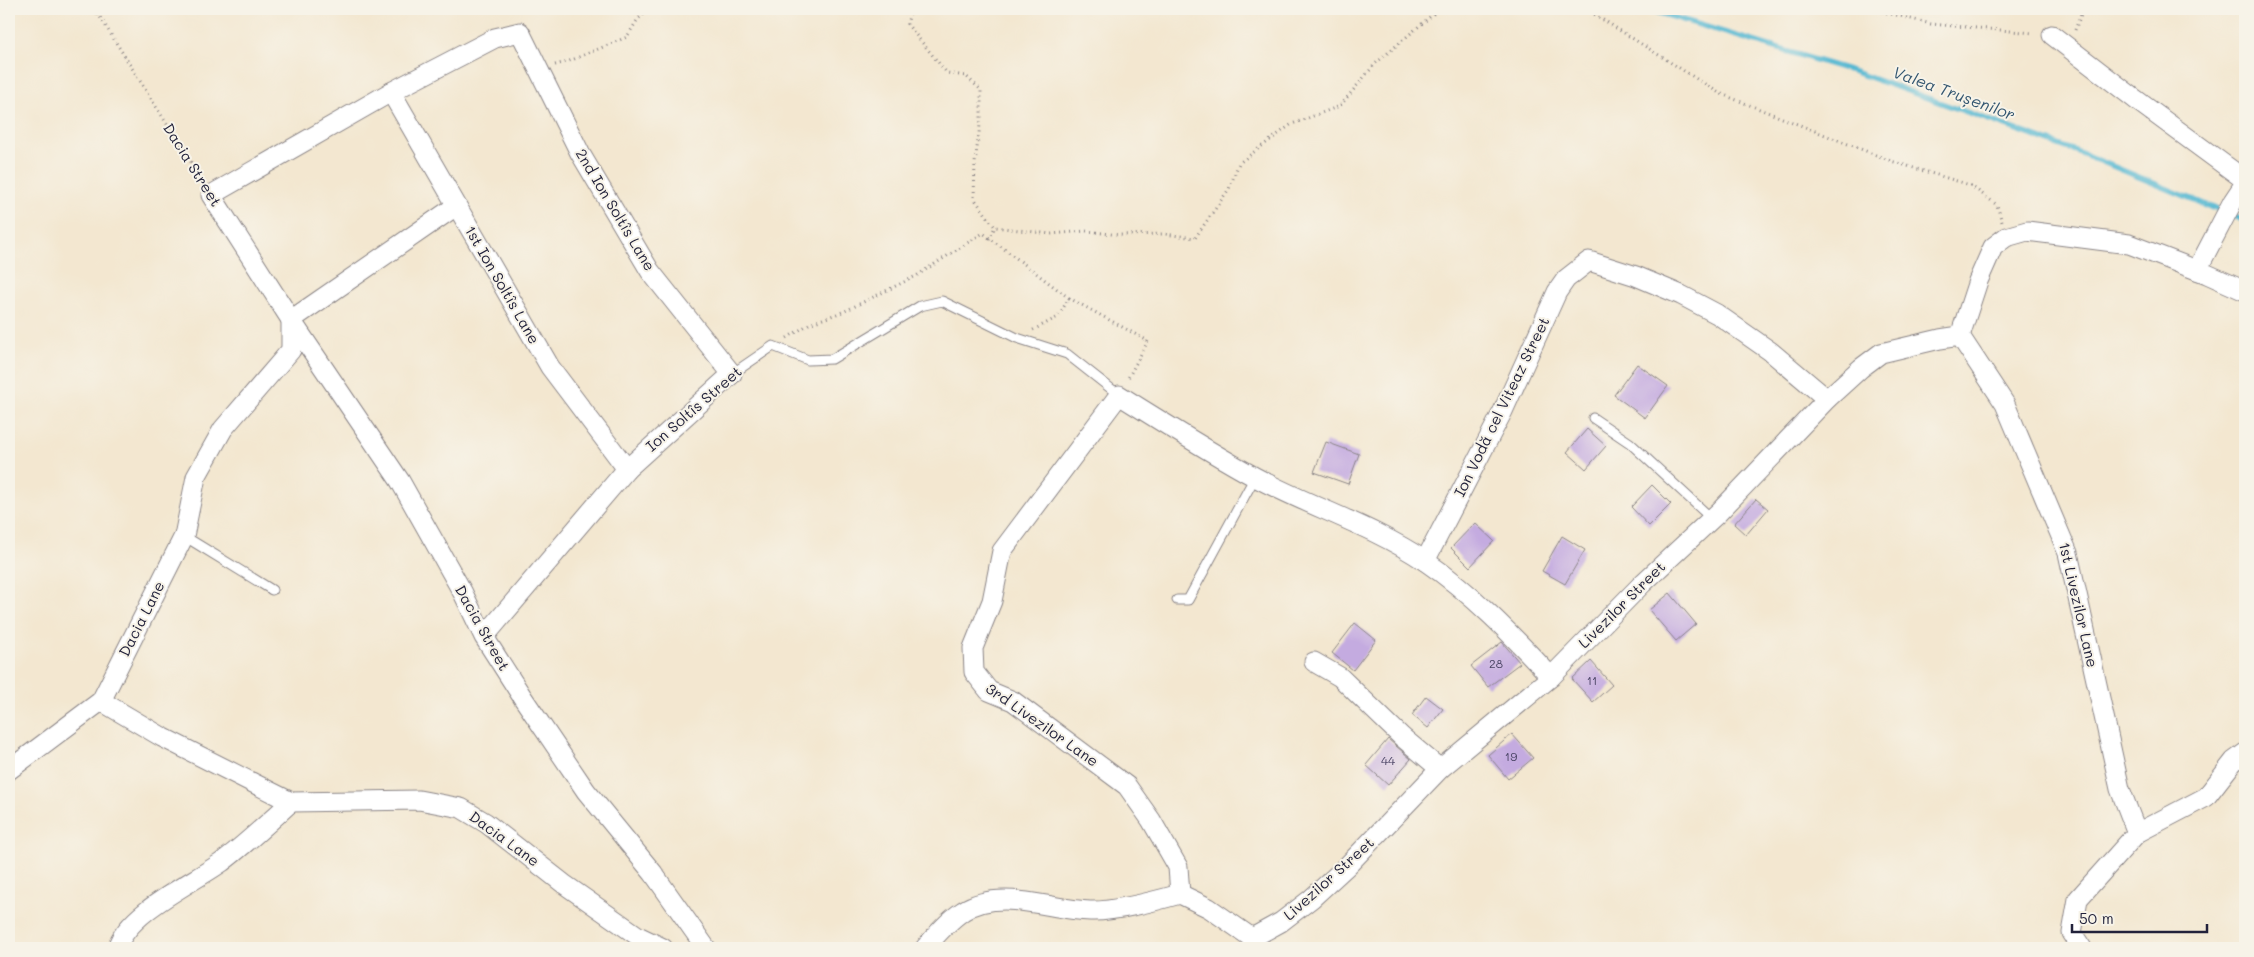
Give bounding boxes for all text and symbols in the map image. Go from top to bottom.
water label: Valea Trușenilor [1890,61,2018,125]
street label: Dacia Street [159,119,226,210]
street label: 2nd Ion Soltîs Lane [572,145,660,274]
street label: 1st Ion Soltîs Lane [461,222,545,347]
street label: Ion Vodă cel Viteaz Street [1449,313,1553,500]
street label: Ion Soltîs Street [641,361,745,455]
street label: 1st Livezilor Lane [2055,540,2103,669]
street label: Livezilor Street [1573,556,1669,652]
street label: Dacia Lane [114,577,169,660]
street label: Dacia Street [451,581,515,674]
house number: 28 [1489,655,1503,671]
house number: 11 [1587,672,1597,688]
street label: 3rd Livezilor Lane [982,678,1103,771]
house number: 19 [1505,748,1517,764]
house number: 44 [1381,752,1395,768]
street label: Dacia Lane [466,806,544,870]
street label: Livezilor Street [1279,832,1378,924]
scale bar [2072,902,2206,934]
text: 50 m [2079,908,2114,928]

